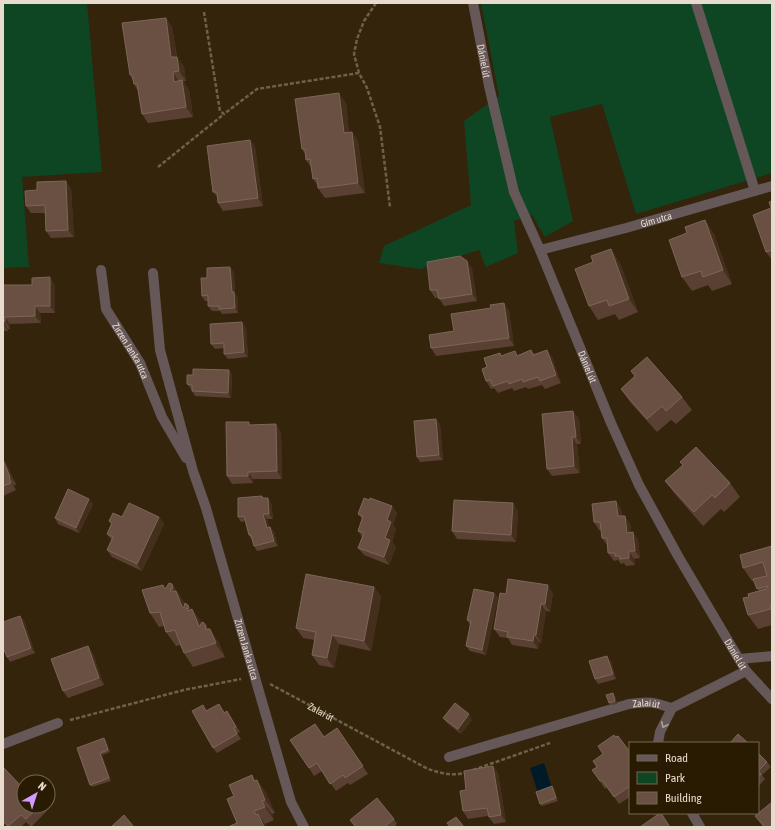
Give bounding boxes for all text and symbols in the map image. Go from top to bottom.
street label: Dániel út [475,43,492,79]
street label: Gím utca [639,210,673,230]
street label: Zirzen Janka utca [110,321,151,381]
street label: Dániel út [576,349,599,385]
street label: Zirzen Janka utca [232,618,261,682]
street label: Dániel út [722,637,749,672]
street label: Zalai út [632,697,661,710]
street label: Zalai út [306,700,336,723]
one-way arrow [661,721,669,728]
legend [629,742,759,814]
text: Road [665,751,688,765]
text: Park [665,771,686,785]
north arrow [16,774,56,814]
text: N [36,780,49,793]
text: Building [665,791,703,805]

